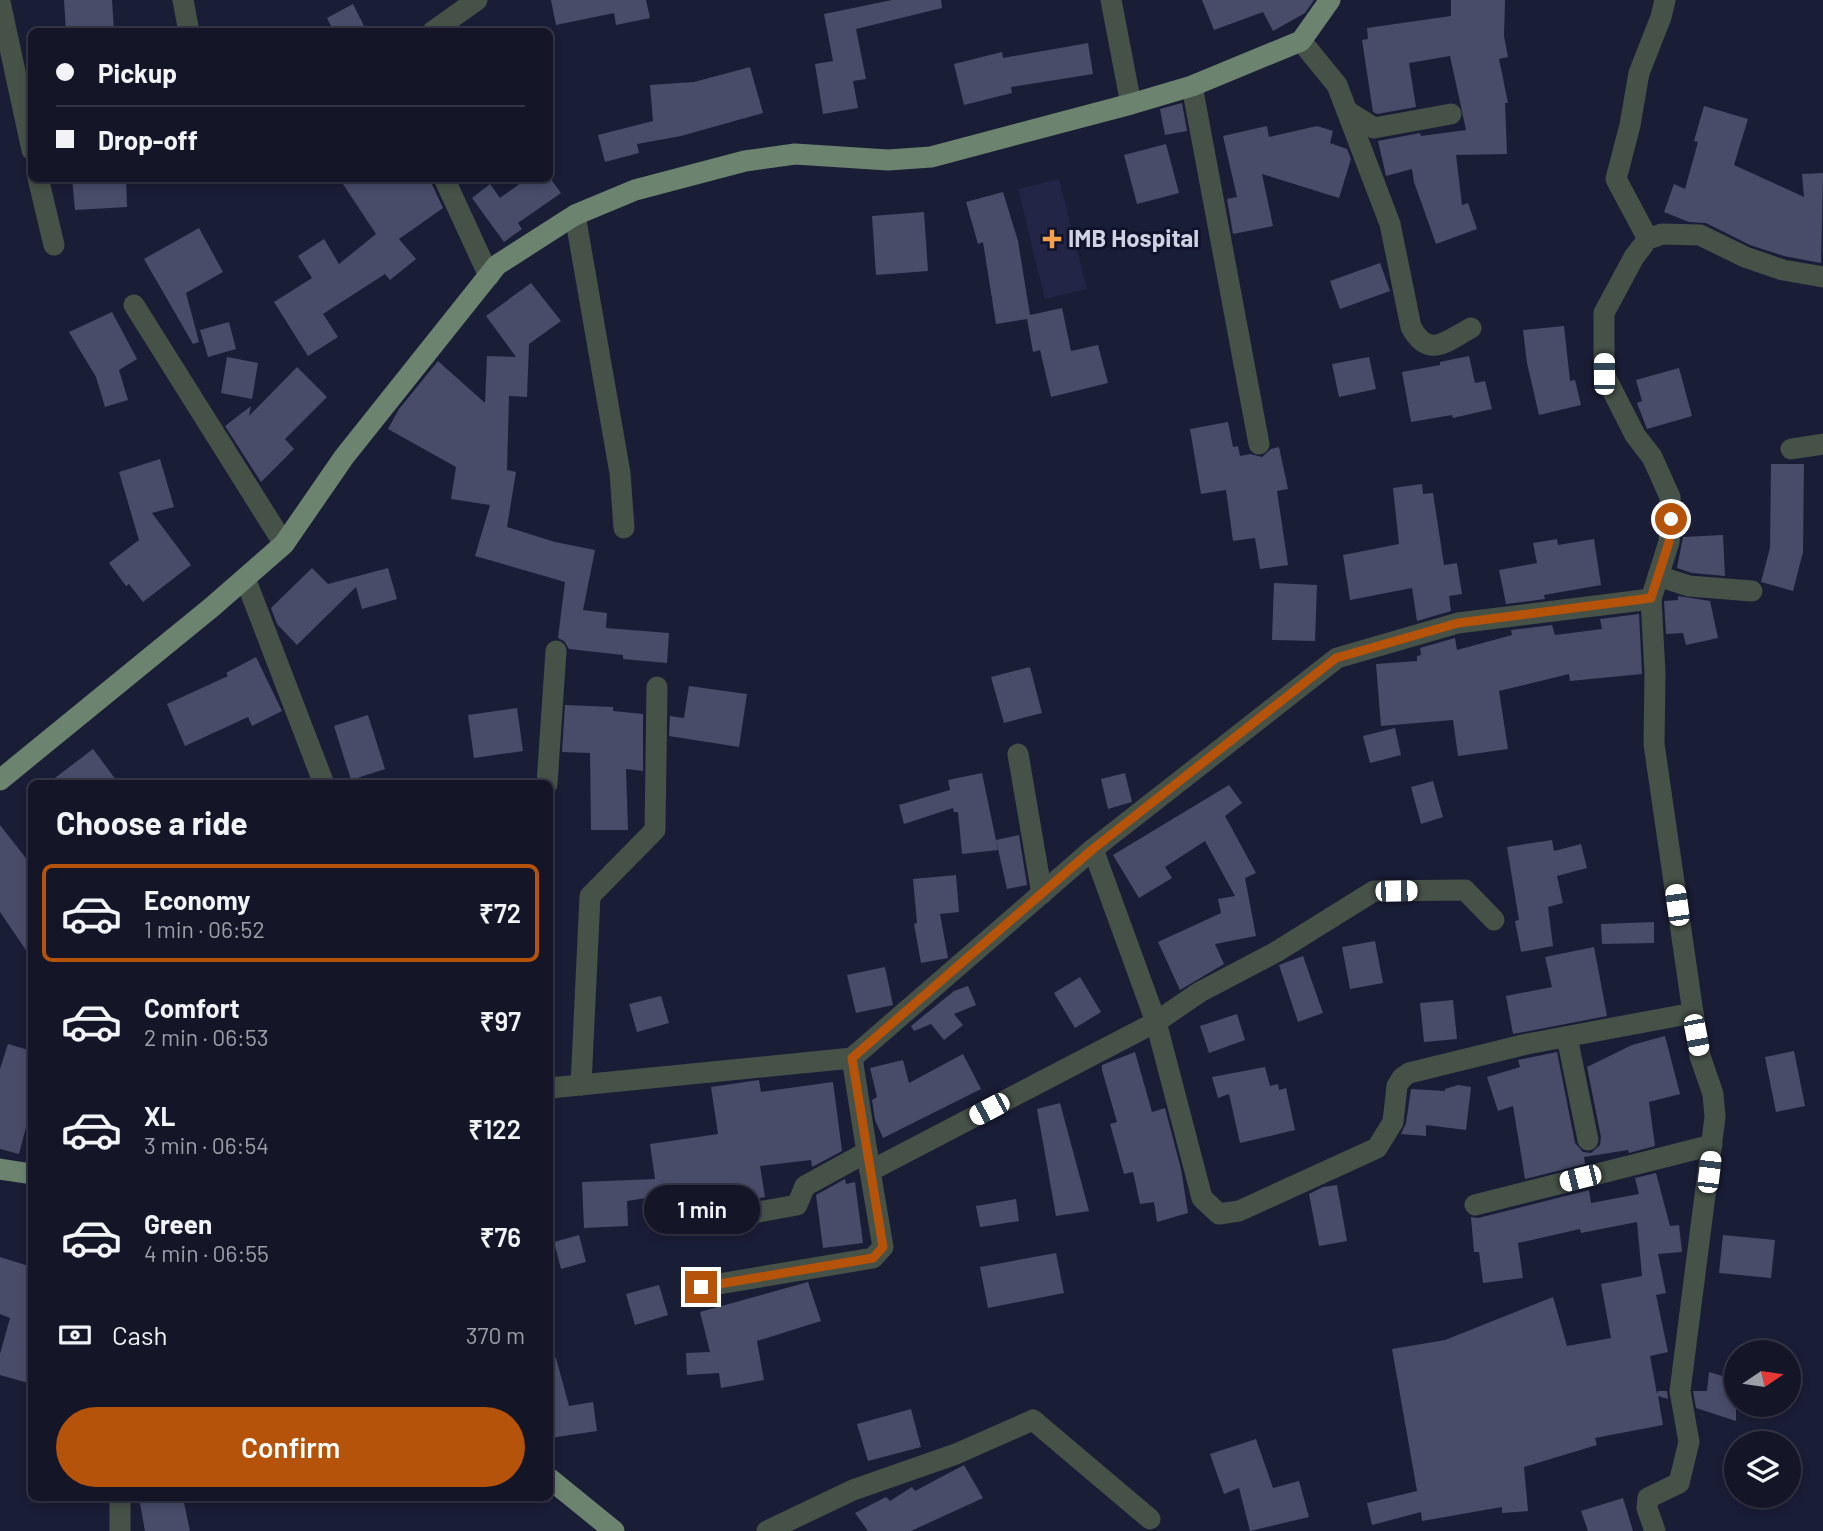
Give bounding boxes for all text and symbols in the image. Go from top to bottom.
text: Pickup [98,57,177,88]
text: Drop-off [98,124,198,155]
place label: IMB Hospital [1068,223,1199,252]
marker: IMB Hospital [1042,229,1062,249]
car [1594,353,1615,395]
route start [1655,503,1687,535]
text: Choose a ride [56,803,248,841]
car [1375,880,1418,902]
icon: car [60,882,123,945]
car [1664,883,1691,927]
text: Economy [144,884,250,915]
text: ₹72 [479,897,521,928]
text: 1 min · 06:52 [144,915,265,943]
icon: car [60,990,123,1053]
text: Comfort [144,992,240,1023]
text: ₹97 [480,1005,521,1036]
car [1682,1012,1711,1058]
text: 2 min · 06:53 [144,1023,269,1051]
car [966,1090,1013,1128]
icon: car [60,1098,123,1161]
text: XL [144,1100,175,1131]
text: ₹122 [468,1113,521,1144]
text: 3 min · 06:54 [144,1131,269,1159]
car [1697,1150,1722,1194]
car [1558,1163,1603,1193]
callout: 1 min [643,1186,759,1234]
text: 1 min [677,1195,727,1223]
icon: car [60,1206,123,1269]
text: Green [144,1208,212,1239]
text: ₹76 [480,1221,521,1252]
text: 4 min · 06:55 [144,1239,269,1267]
route end [685,1271,717,1303]
icon: cash [56,1316,94,1354]
text: Cash [112,1319,167,1350]
text: 370 m [466,1321,525,1349]
north arrow [1724,1340,1801,1418]
map controls [1724,1340,1801,1508]
button: Confirm [56,1407,525,1487]
button: layers [1724,1431,1801,1508]

